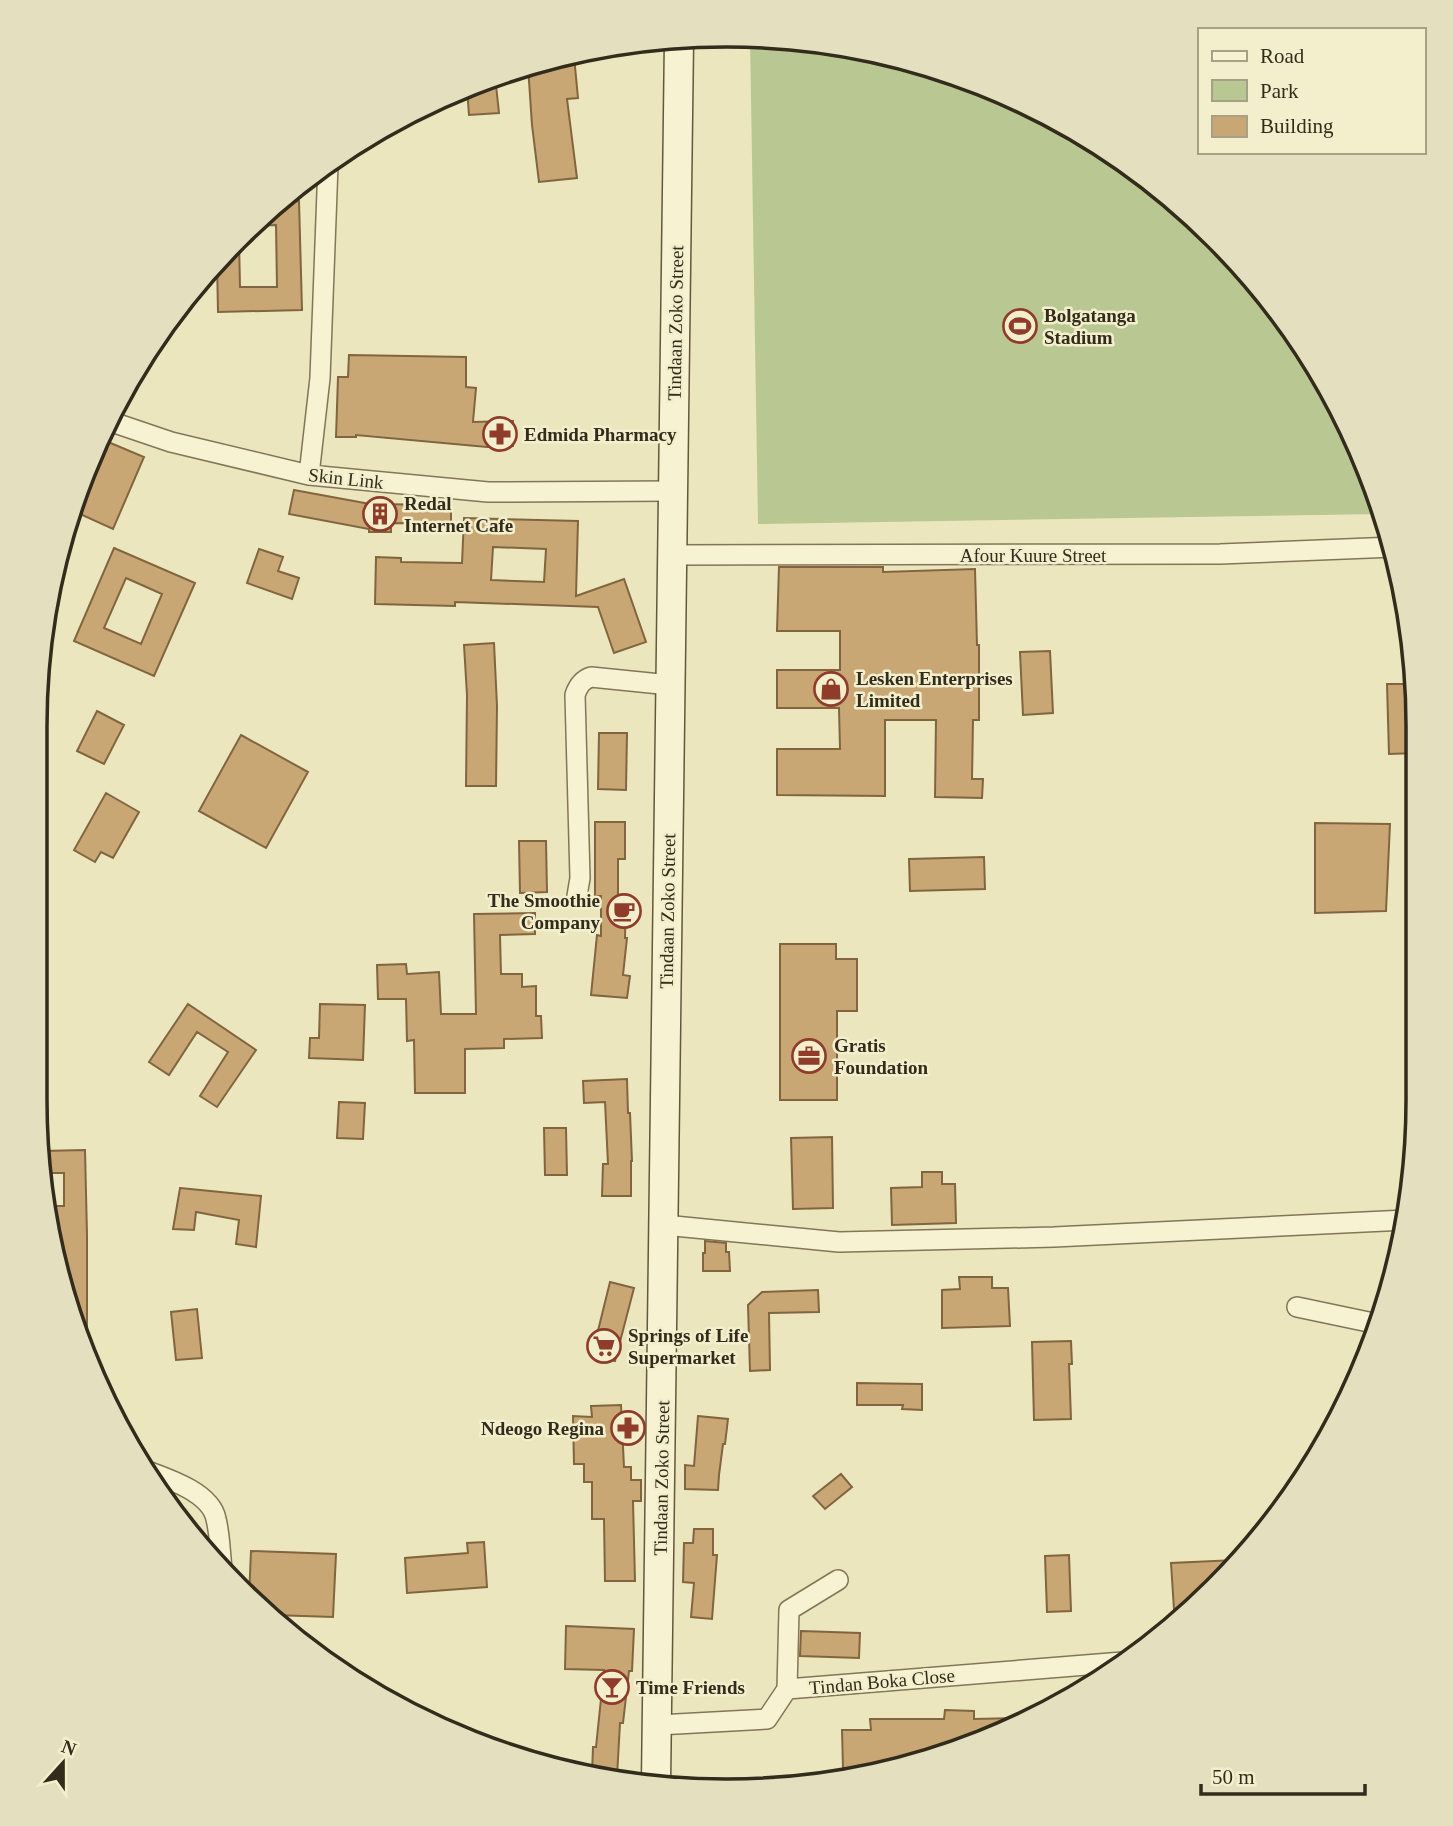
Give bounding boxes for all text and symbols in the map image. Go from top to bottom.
legend [1198,28,1425,154]
text: Road [1260,44,1305,68]
text: Park [1260,79,1299,103]
text: Building [1260,114,1334,138]
street label: Tindaan Zoko Street [664,244,687,401]
place label: Bolgatanga Stadium [1044,305,1136,348]
sports icon: Bolgatanga Stadium [1001,307,1039,345]
pharmacy icon: Edmida Pharmacy [481,415,519,453]
place label: Edmida Pharmacy [524,424,677,445]
street label: Skin Link [307,464,385,493]
place label: Redal Internet Cafe [404,493,513,536]
building icon: Redal Internet Cafe [361,495,399,533]
street label: Afour Kuure Street [960,545,1107,566]
place label: Lesken Enterprises Limited [856,668,1013,711]
shop icon: Lesken Enterprises Limited [812,670,850,708]
street label: Tindaan Zoko Street [656,832,679,989]
place label: The Smoothie Company [488,890,600,933]
cafe icon: The Smoothie Company [605,892,643,930]
place label: Gratis Foundation [834,1035,928,1078]
office icon: Gratis Foundation [790,1037,828,1075]
place label: Springs of Life Supermarket [628,1325,748,1368]
supermarket icon: Springs of Life Supermarket [585,1327,623,1365]
street label: Tindaan Zoko Street [650,1399,673,1556]
pharmacy icon: Ndeogo Regina [609,1409,647,1447]
place label: Ndeogo Regina [481,1418,604,1439]
street label: Tindan Boka Close [808,1665,956,1698]
bar icon: Time Friends [593,1668,631,1706]
place label: Time Friends [636,1677,745,1698]
north arrow [28,1728,98,1798]
text: N [59,1735,79,1760]
scale bar [1201,1752,1366,1796]
text: 50 m [1212,1765,1255,1789]

